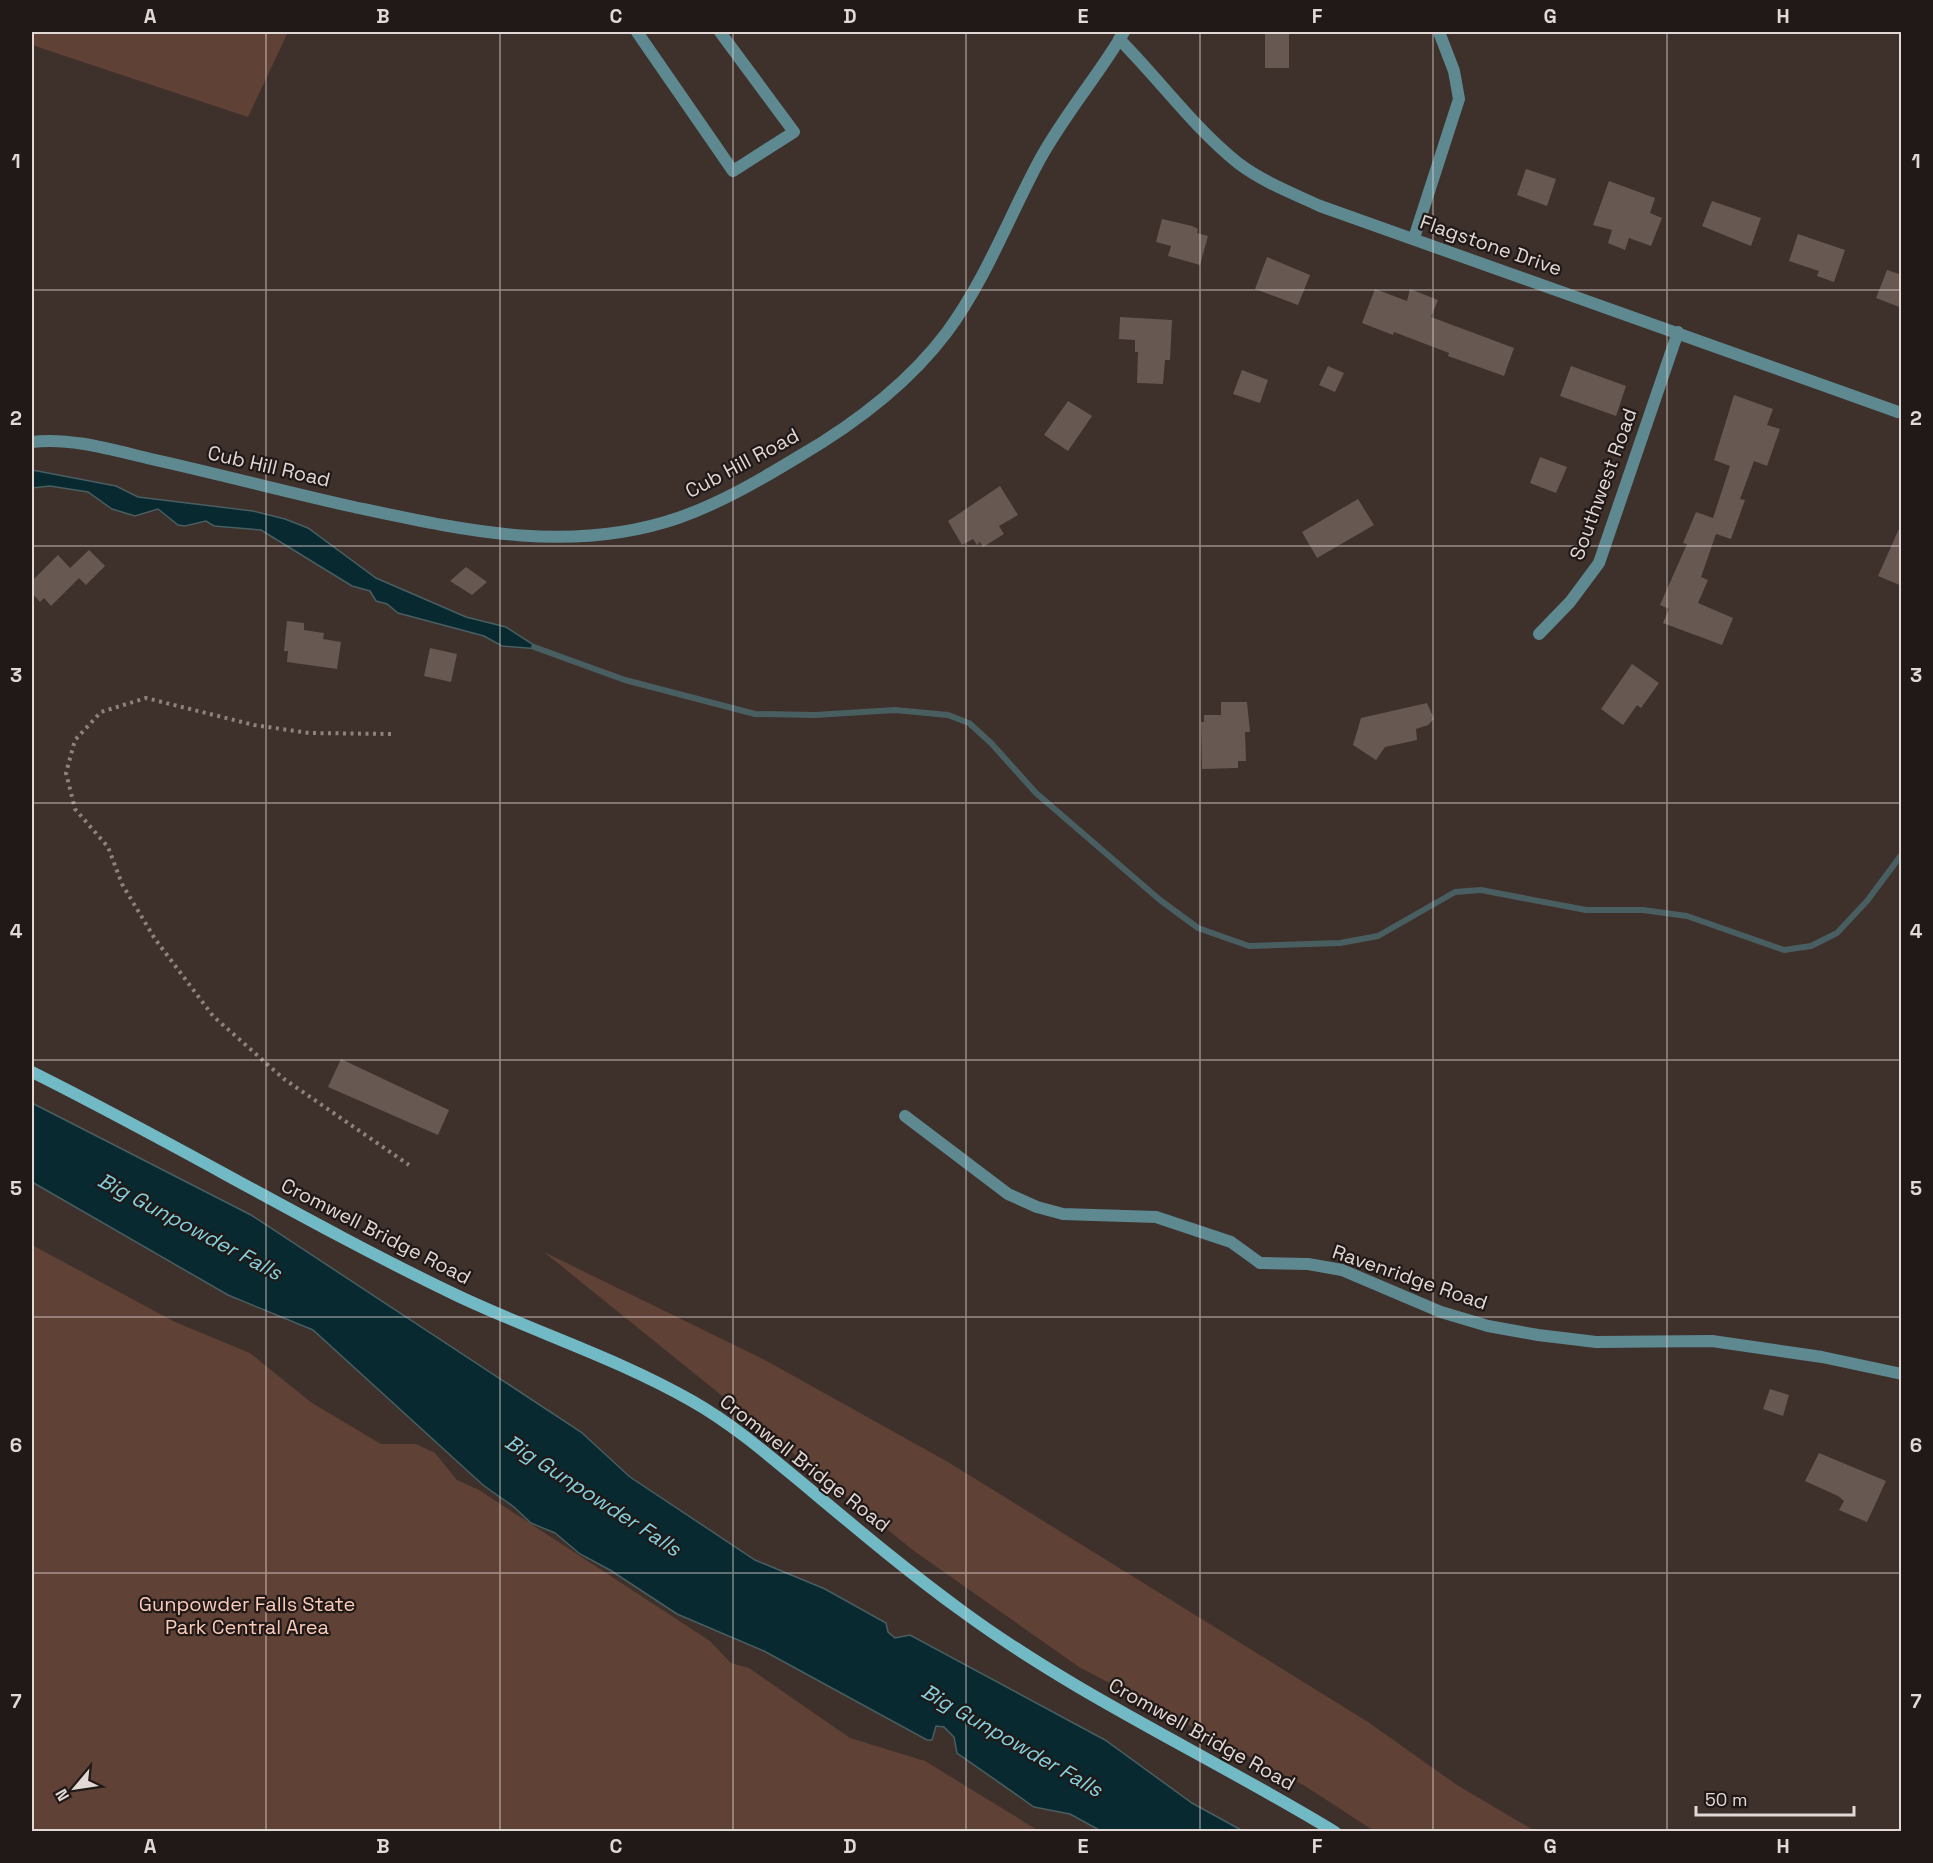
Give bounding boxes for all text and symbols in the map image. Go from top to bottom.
text: A [144,3,157,29]
text: B [376,3,390,29]
text: C [610,3,623,29]
text: D [843,3,857,29]
text: E [1077,3,1089,29]
text: F [1312,3,1323,29]
text: G [1543,3,1557,29]
text: H [1776,3,1790,29]
text: 1 [11,148,21,174]
text: 1 [1911,148,1921,174]
street label: Flagstone Drive [1417,209,1565,281]
text: 2 [10,405,22,431]
street label: Southwest Road [1563,405,1643,563]
text: 2 [1910,405,1922,431]
street label: Cub Hill Road [681,422,803,504]
street label: Cub Hill Road [205,439,333,493]
text: 3 [10,662,22,688]
text: 3 [1910,662,1922,688]
text: 4 [10,918,23,944]
text: 4 [1910,918,1923,944]
water label: Big Gunpowder Falls [93,1166,287,1286]
street label: Cromwell Bridge Road [277,1172,475,1290]
text: 5 [10,1175,22,1201]
text: 5 [1910,1175,1922,1201]
street label: Ravenridge Road [1329,1238,1491,1316]
street label: Cromwell Bridge Road [714,1388,896,1538]
water label: Big Gunpowder Falls [500,1428,687,1562]
text: 6 [10,1432,22,1458]
text: 6 [1910,1432,1922,1458]
park label: Gunpowder Falls State Park Central Area [139,1591,355,1640]
street label: Cromwell Bridge Road [1104,1672,1300,1796]
water label: Big Gunpowder Falls [917,1677,1108,1803]
text: 7 [10,1688,22,1714]
text: 7 [1910,1688,1922,1714]
north arrow [45,1758,105,1818]
scale bar [1696,1779,1854,1817]
text: N [51,1785,74,1805]
text: 50 m [1705,1788,1747,1811]
text: A [144,1833,157,1859]
text: B [376,1833,390,1859]
text: C [610,1833,623,1859]
text: D [843,1833,857,1859]
text: E [1077,1833,1089,1859]
text: F [1312,1833,1323,1859]
text: G [1543,1833,1557,1859]
text: H [1776,1833,1790,1859]

